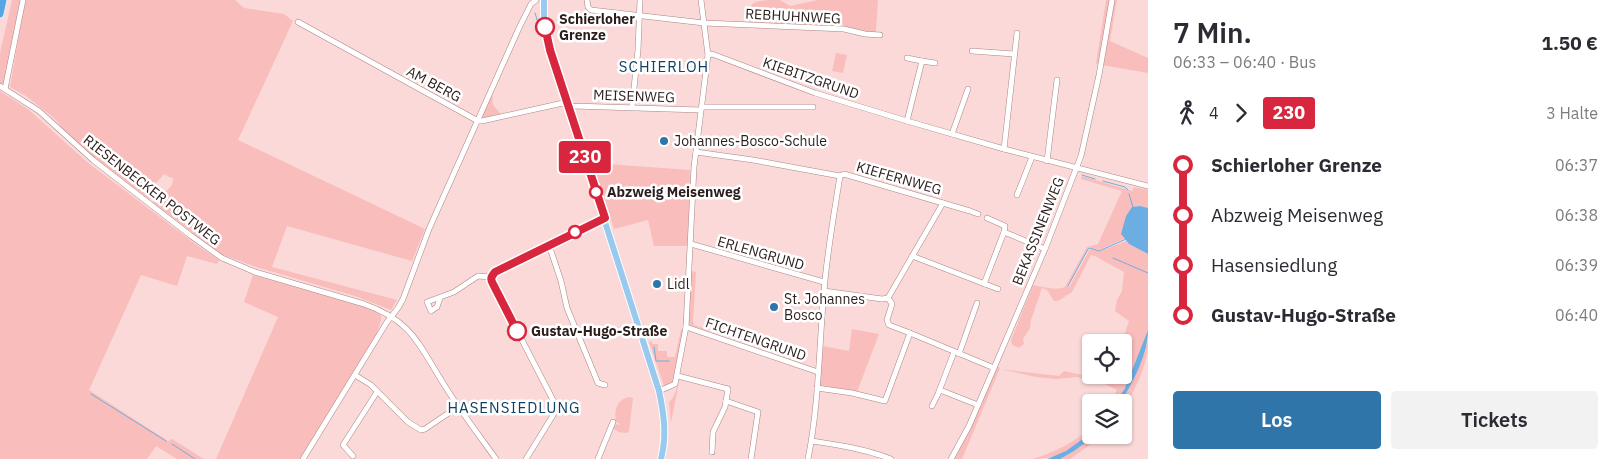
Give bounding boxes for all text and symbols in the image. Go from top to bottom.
street label: REBHUHNWEG [745,5,841,27]
place label: Schierloher Grenze [559,10,635,44]
text: 7 Min. [1173,14,1252,51]
marker: Schierloher Grenze [535,17,555,37]
text: 1.50 € [1542,31,1598,55]
text: 06:33 – 06:40 · Bus [1173,52,1316,72]
street label: KIEBITZGRUND [761,53,861,103]
district label: SCHIERLOH [619,57,709,76]
street label: AM BERG [404,62,464,106]
street label: MEISENWEG [593,86,675,106]
icon: walk [1173,99,1201,127]
icon: forward [1227,99,1255,127]
text: 230 [1273,101,1305,124]
text: 4 [1209,103,1219,123]
text: 3 Halte [1546,103,1598,123]
street label: RIESENBECKER POSTWEG [80,131,224,249]
place label: Johannes-Bosco-Schule [674,132,827,150]
marker: Johannes-Bosco-Schule [658,135,670,147]
line badge: 230 [556,141,614,173]
text: 230 [569,145,601,168]
text: Schierloher Grenze [1211,153,1382,177]
text: 06:37 [1555,155,1598,175]
street label: KIEFERNWEG [854,157,944,199]
street label: BEKASSINENWEG [1008,174,1068,288]
place label: Abzweig Meisenweg [607,183,741,201]
marker: Abzweig Meisenweg [589,185,603,199]
text: Abzweig Meisenweg [1211,203,1383,227]
text: 06:38 [1555,205,1598,225]
unlabelled marker [568,225,582,239]
street label: ERLENGRUND [715,232,807,274]
text: Hasensiedlung [1211,253,1337,277]
text: 06:39 [1555,255,1598,275]
place label: Lidl [667,275,690,293]
marker: Lidl [651,278,663,290]
place label: St. Johannes Bosco [784,290,865,324]
marker: St. Johannes Bosco [768,301,780,313]
text: Gustav-Hugo-Straße [1211,303,1396,327]
text: 06:40 [1555,305,1598,325]
street label: FICHTENGRUND [703,313,809,365]
marker: Gustav-Hugo-Straße [507,321,527,341]
place label: Gustav-Hugo-Straße [531,322,667,340]
map controls [1082,334,1132,444]
button: locate [1082,334,1132,384]
button: Los [1173,391,1381,449]
button: Tickets [1391,391,1598,449]
button: layers [1082,394,1132,444]
district label: HASENSIEDLUNG [447,398,581,417]

